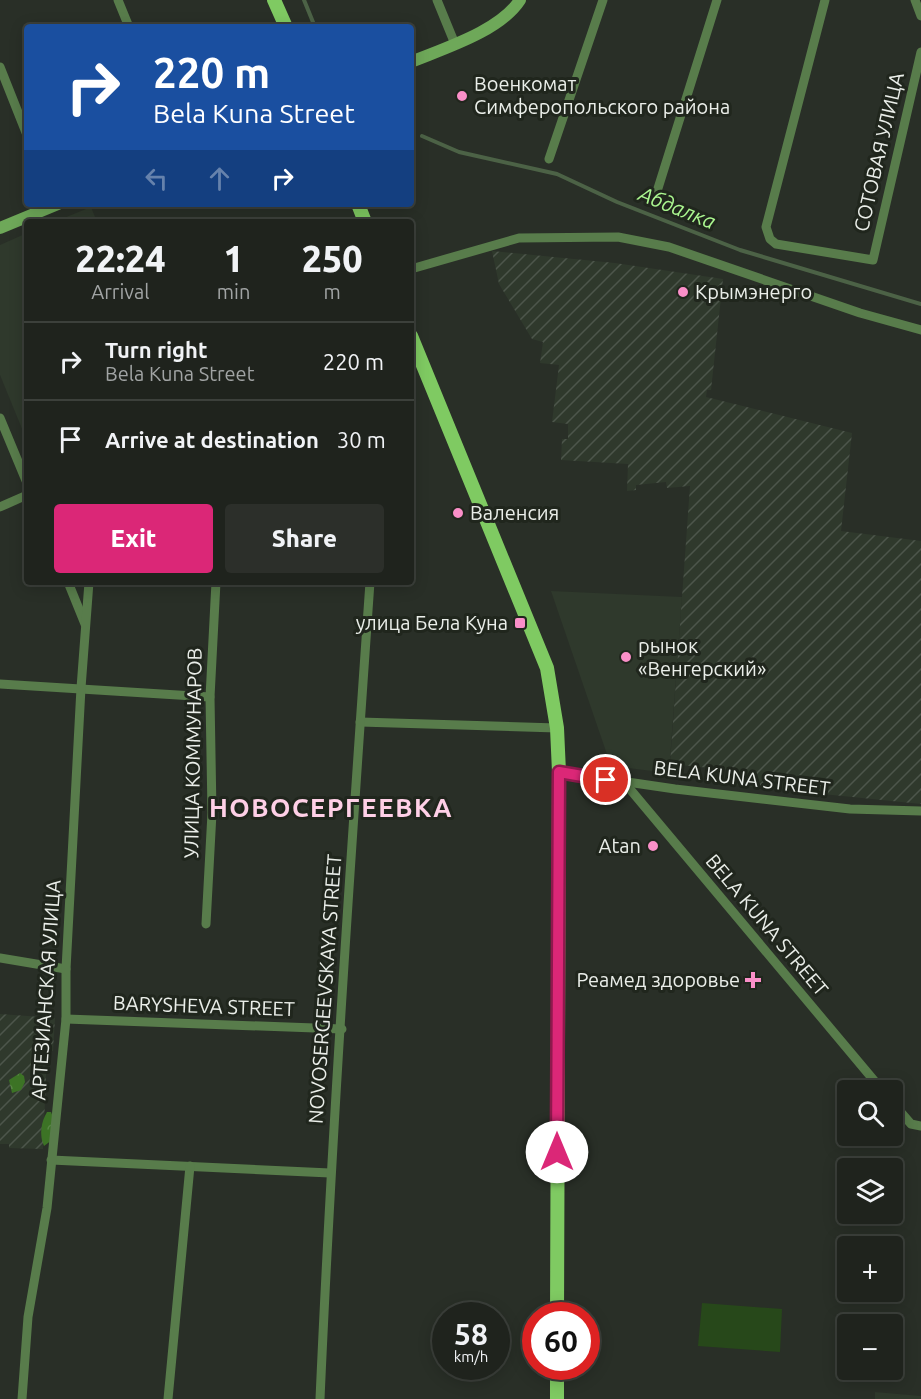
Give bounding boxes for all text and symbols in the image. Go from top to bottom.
icon: right [54,48,132,126]
text: 220 m [153,49,270,96]
street label: СОТОВАЯ УЛИЦА [849,70,908,234]
place label: Военкомат Симферопольского района [474,72,730,118]
marker: Военкомат Симферопольского района [455,89,469,103]
text: Bela Kuna Street [153,98,355,128]
icon: left [140,162,173,195]
icon: ahead [203,162,236,195]
icon: right [266,162,299,195]
water label: Абдалка [635,181,719,233]
text: 22:24 [75,238,165,279]
text: 1 [223,238,244,279]
text: 250 [302,238,363,279]
text: Arrival [91,280,150,303]
text: min [217,280,250,303]
text: m [324,280,341,303]
place label: Крымэнерго [695,280,812,303]
marker: Крымэнерго [676,285,690,299]
text: Turn right [105,337,207,362]
icon: right [54,345,87,378]
text: 220 m [323,349,384,374]
text: Bela Kuna Street [105,362,255,385]
icon: arrive [54,423,87,456]
text: Arrive at destination [105,427,319,452]
text: 30 m [337,427,386,452]
place label: Валенсия [470,501,559,524]
button: Exit [54,504,213,573]
button: Share [225,504,384,573]
marker: Валенсия [451,506,465,520]
place label: улица Бела Куна [356,611,508,634]
marker: улица Бела Куна [513,616,527,630]
place label: рынок «Венгерский» [638,634,766,680]
street label: УЛИЦА КОММУНАРОВ [179,647,206,859]
marker: рынок «Венгерский» [619,650,633,664]
pin [580,754,631,805]
street label: BELA KUNA STREET [653,755,832,800]
icon: arrive [589,763,622,796]
district label: НОВОСЕРГЕЕВКА [209,793,453,822]
place label: Аtan [598,834,641,857]
marker: Аtan [646,839,660,853]
street label: BELA KUNA STREET [702,849,833,1000]
street label: NOVOSERGEEVSKAYA STREET [304,853,345,1125]
street label: АРТЕЗИАНСКАЯ УЛИЦА [26,879,65,1101]
place label: Реамед здоровье [576,968,740,991]
marker: Реамед здоровье [744,971,762,989]
street label: BARYSHEVA STREET [113,991,295,1020]
map controls [837,1080,903,1380]
button: search [837,1080,903,1146]
position arrow [525,1120,589,1184]
button: layers [837,1158,903,1224]
button: + [837,1236,903,1302]
speed limit sign: 60 [522,1302,600,1380]
button: − [837,1314,903,1380]
text: 58 [454,1317,488,1351]
text: km/h [454,1348,488,1365]

